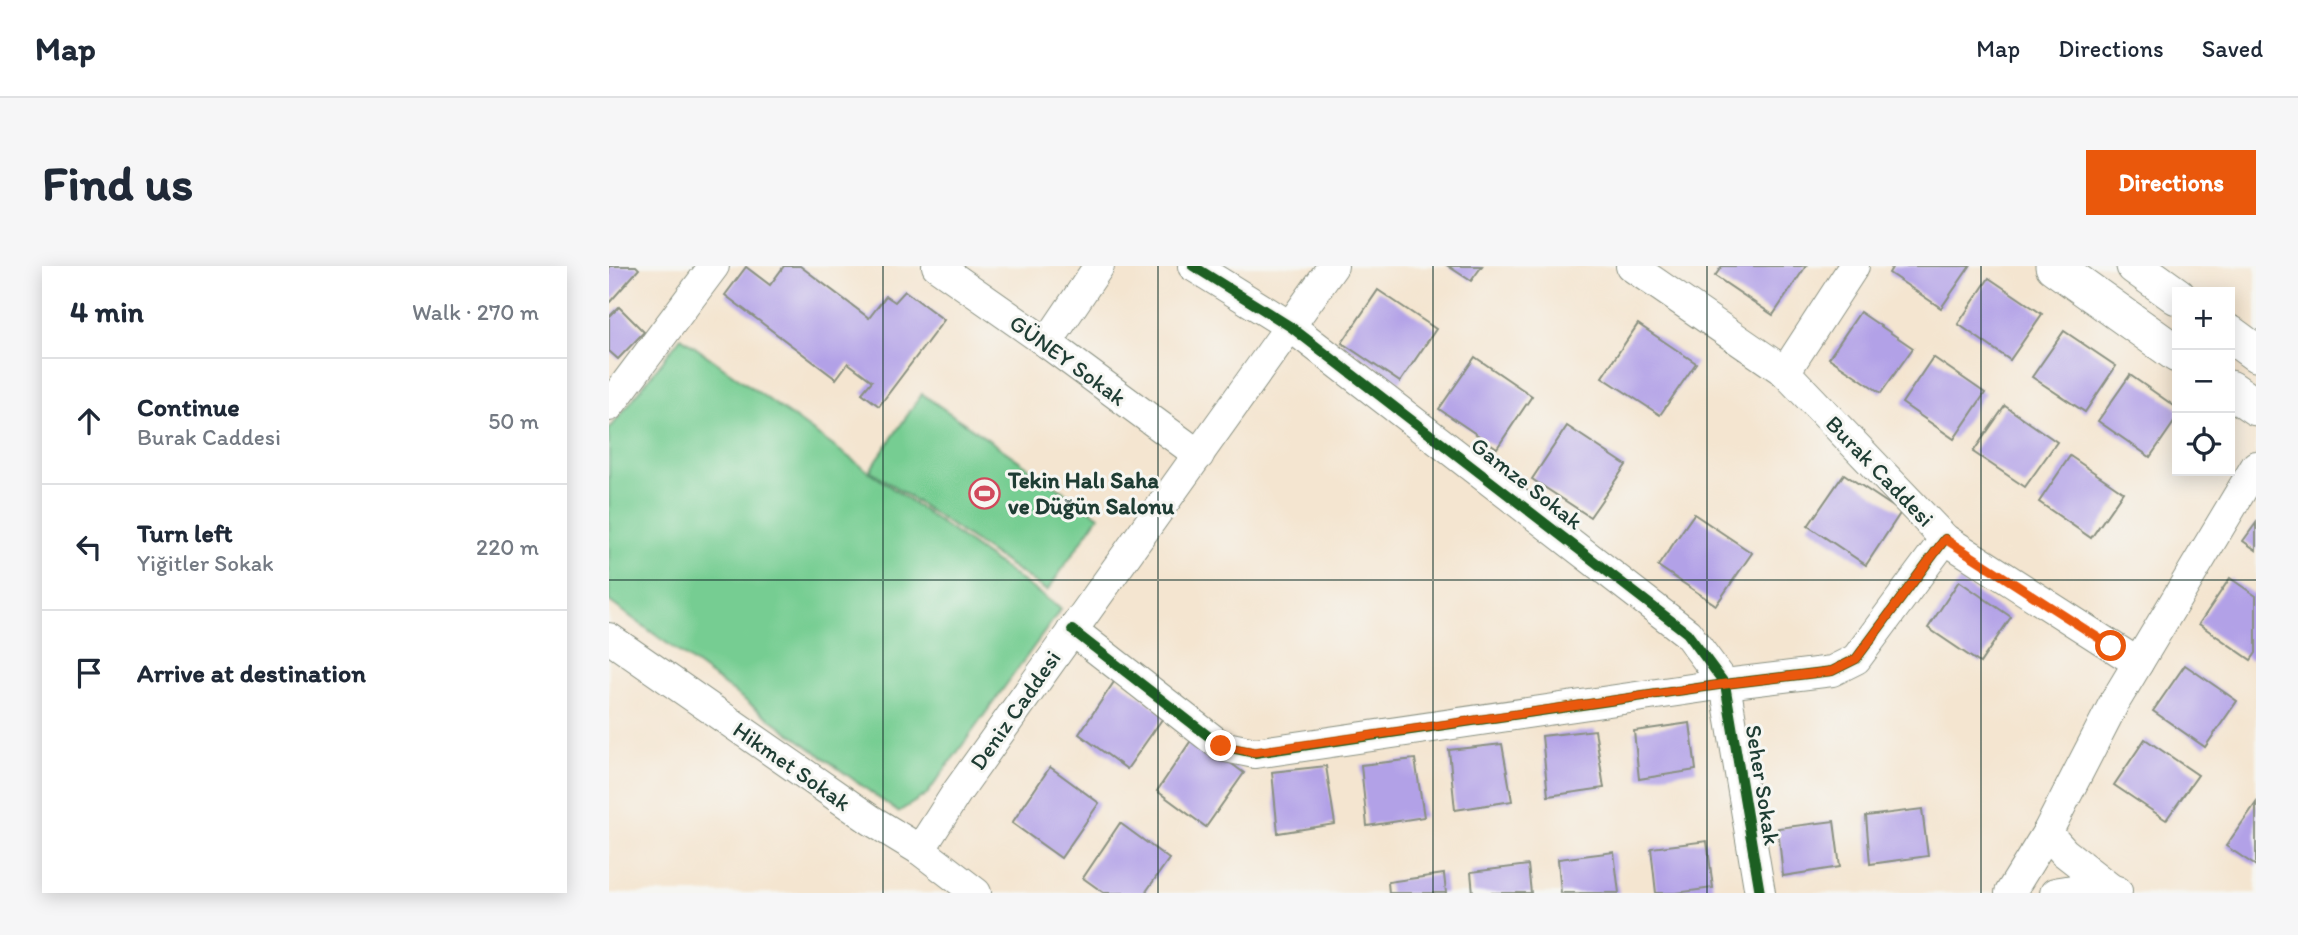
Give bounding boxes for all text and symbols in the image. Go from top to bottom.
text: Map [35,29,96,68]
text: Map [1976,34,2020,63]
text: Directions [2058,34,2164,63]
text: Saved [2202,34,2263,63]
button: Directions [2086,150,2256,215]
text: Find us [42,153,193,212]
map controls [2172,287,2235,476]
button: + [2172,287,2235,350]
text: 4 min [70,293,144,330]
text: Walk · 270 m [412,298,539,326]
street label: GÜNEY Sokak [1004,308,1132,412]
button: − [2172,350,2235,413]
text: Continue [137,391,240,423]
icon: ahead [70,402,108,440]
text: 50 m [488,407,539,435]
street label: Burak Caddesi [1820,410,1940,532]
button: locate [2172,413,2235,476]
text: Burak Caddesi [137,423,281,451]
street label: Gamze Sokak [1466,431,1589,535]
place label: Tekin Halı Saha ve Düğün Salonu [1007,466,1175,520]
sports icon: Tekin Halı Saha ve Düğün Salonu [968,476,1002,510]
text: Turn left [137,517,233,549]
icon: left [70,528,108,566]
text: 220 m [476,533,539,561]
text: Yiğitler Sokak [137,549,274,577]
route start [2095,630,2126,661]
street label: Deniz Caddesi [963,645,1067,775]
icon: arrive [70,654,108,692]
text: Arrive at destination [137,657,366,689]
street label: Hikmet Sokak [728,715,856,817]
street label: Seher Sokak [1740,723,1786,847]
route end [1205,730,1236,761]

